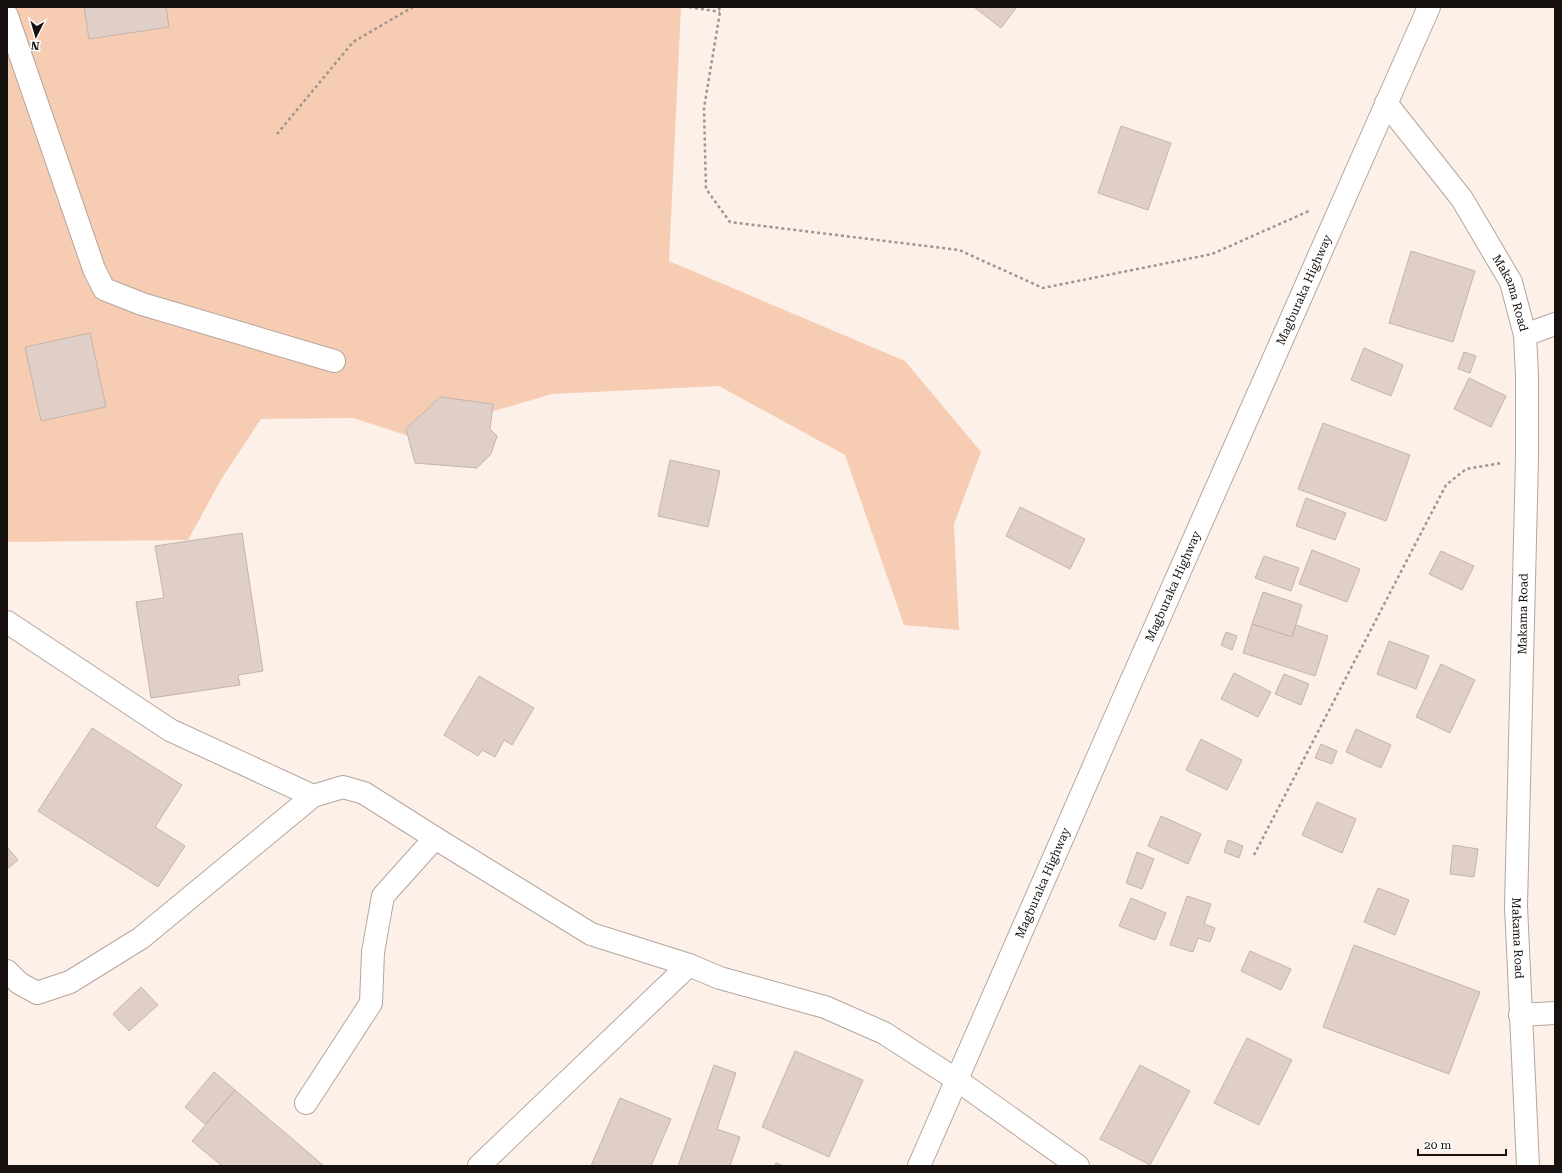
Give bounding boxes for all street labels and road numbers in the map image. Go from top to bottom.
street label: Magburaka Highway [1274,232,1335,347]
street label: Makama Road [1489,252,1531,333]
street label: Magburaka Highway [1143,528,1204,644]
street label: Makama Road [1515,573,1531,655]
street label: Magburaka Highway [1012,825,1073,940]
street label: Makama Road [1509,897,1526,980]

